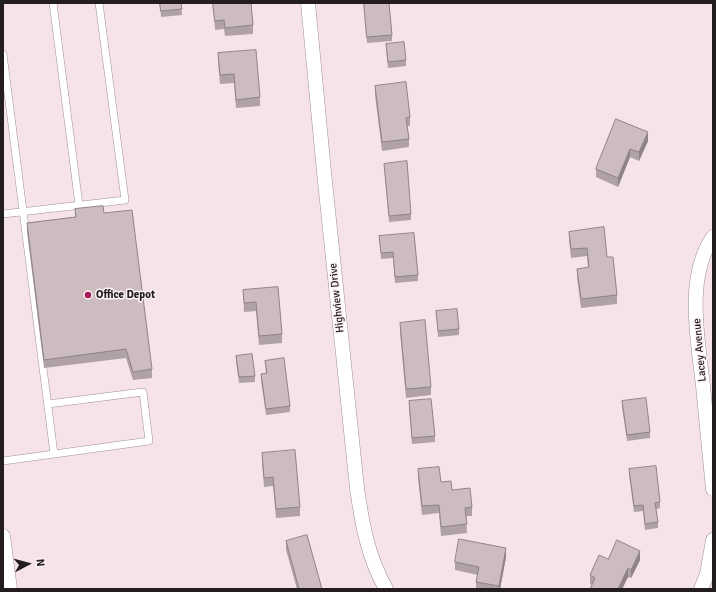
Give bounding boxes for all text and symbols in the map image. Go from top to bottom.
street label: Highview Drive [327,262,347,334]
place label: Office Depot [96,288,155,302]
marker: Office Depot [83,290,93,300]
street label: Lacey Avenue [691,318,709,382]
north arrow [8,544,48,584]
text: N [34,558,47,567]

